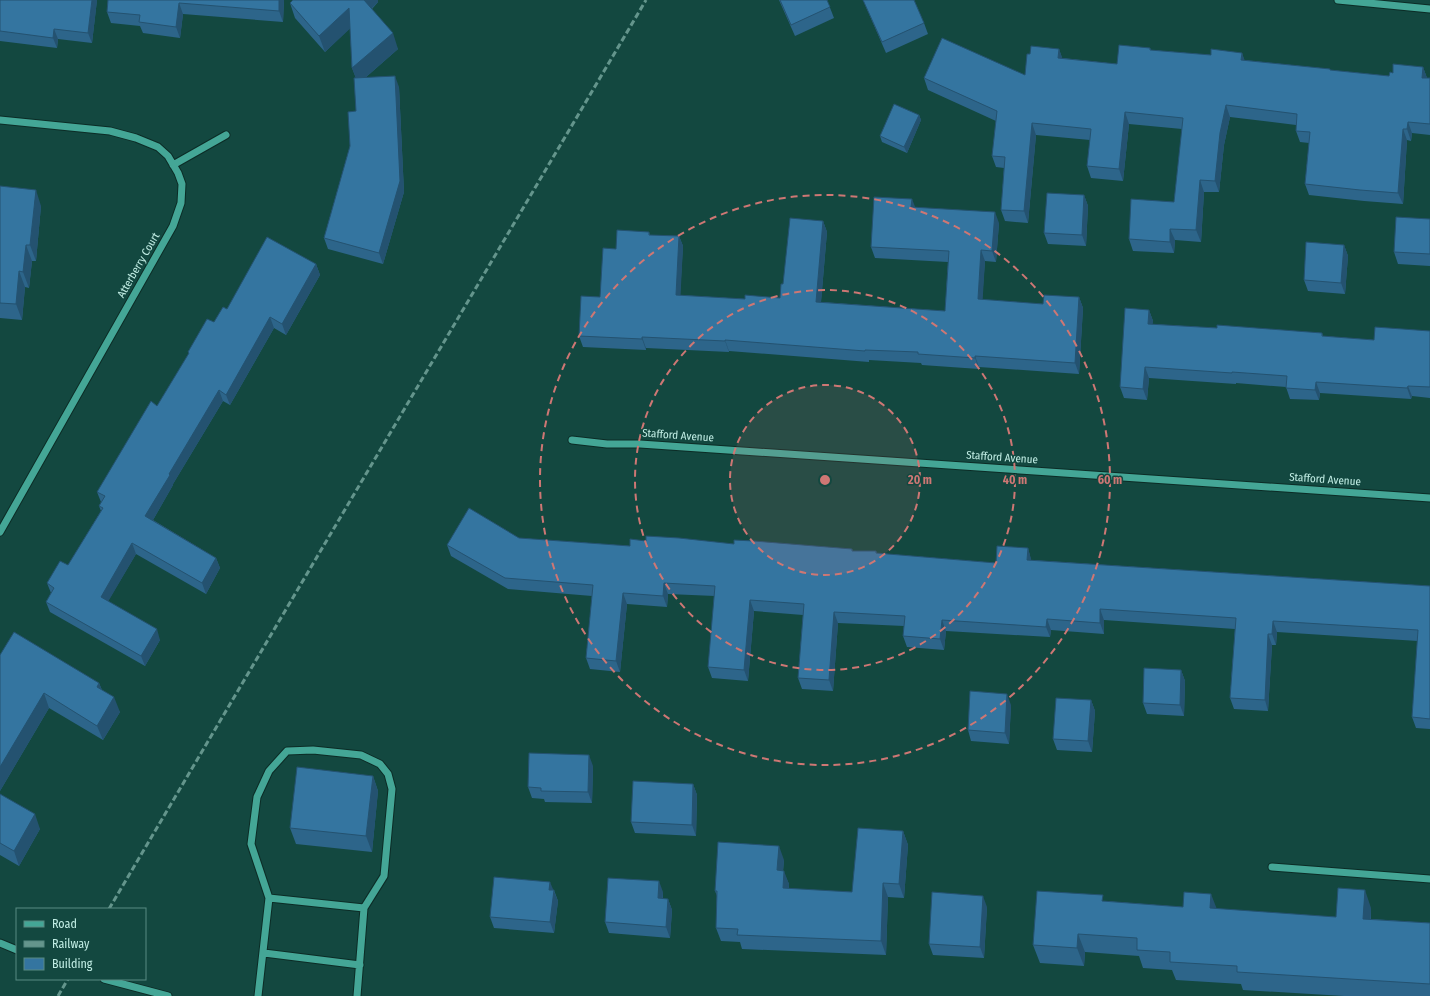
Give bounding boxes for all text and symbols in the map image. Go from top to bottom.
street label: Atterberry Court [115,230,162,300]
street label: Stafford Avenue [642,427,714,444]
street label: Stafford Avenue [966,449,1038,466]
street label: Stafford Avenue [1289,471,1361,488]
centre of rings [818,473,832,487]
text: 20 m [907,473,932,487]
text: 40 m [1003,473,1027,487]
text: 60 m [1098,473,1122,487]
legend [16,908,146,980]
text: Road [52,917,77,931]
text: Railway [52,937,90,951]
text: Building [52,957,93,971]

